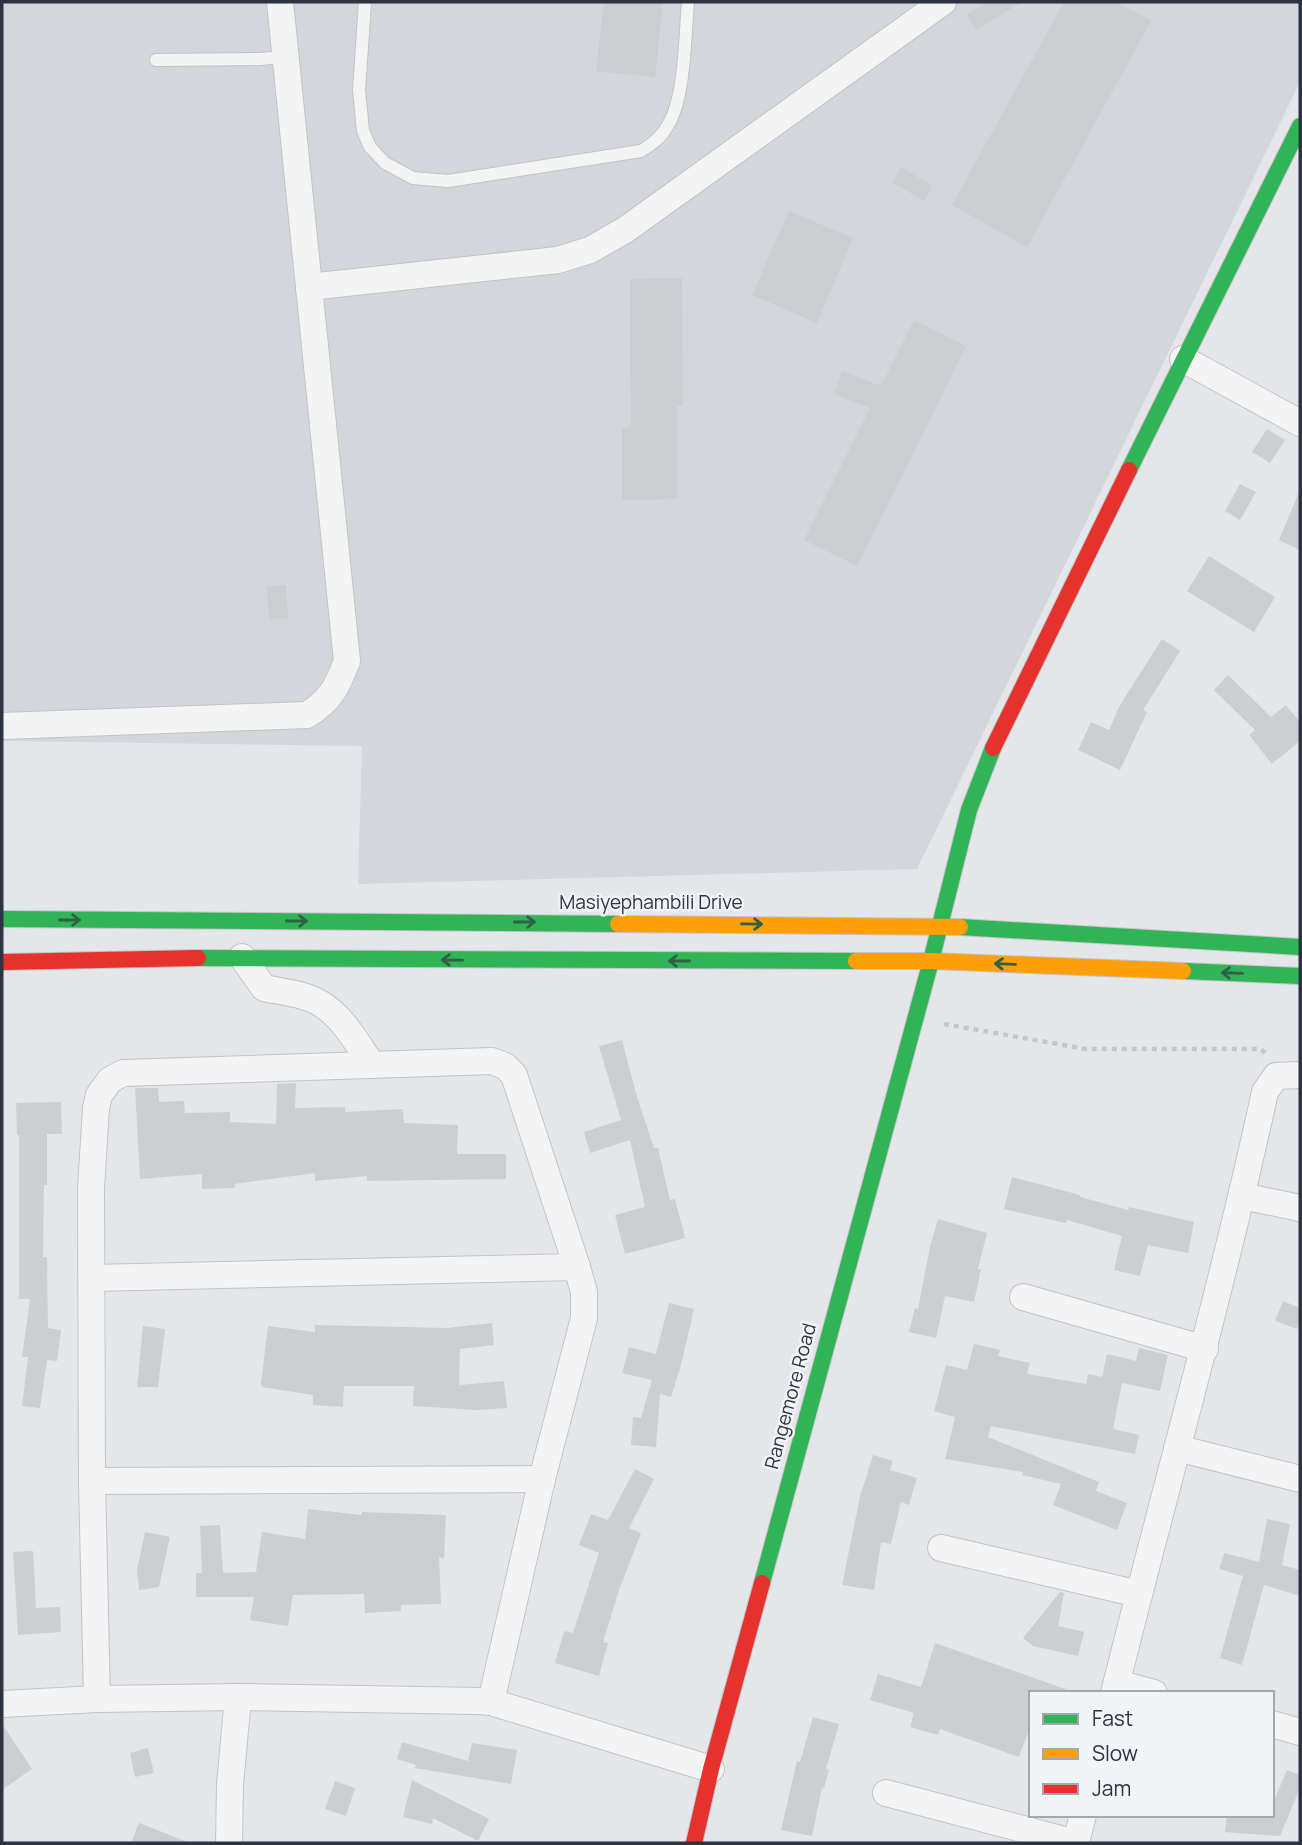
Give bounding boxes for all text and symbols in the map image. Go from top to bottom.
street label: Masiyephambili Drive [559,889,743,915]
one-way arrow [58,913,81,926]
one-way arrow [286,914,309,928]
one-way arrow [513,915,536,929]
one-way arrow [741,917,764,931]
one-way arrow [441,953,464,966]
one-way arrow [668,954,691,968]
one-way arrow [993,957,1016,970]
one-way arrow [1221,966,1244,979]
street label: Rangemore Road [758,1320,822,1472]
legend [1029,1691,1274,1817]
text: Fast [1092,1704,1133,1732]
text: Slow [1092,1739,1138,1767]
text: Jam [1092,1774,1131,1802]

